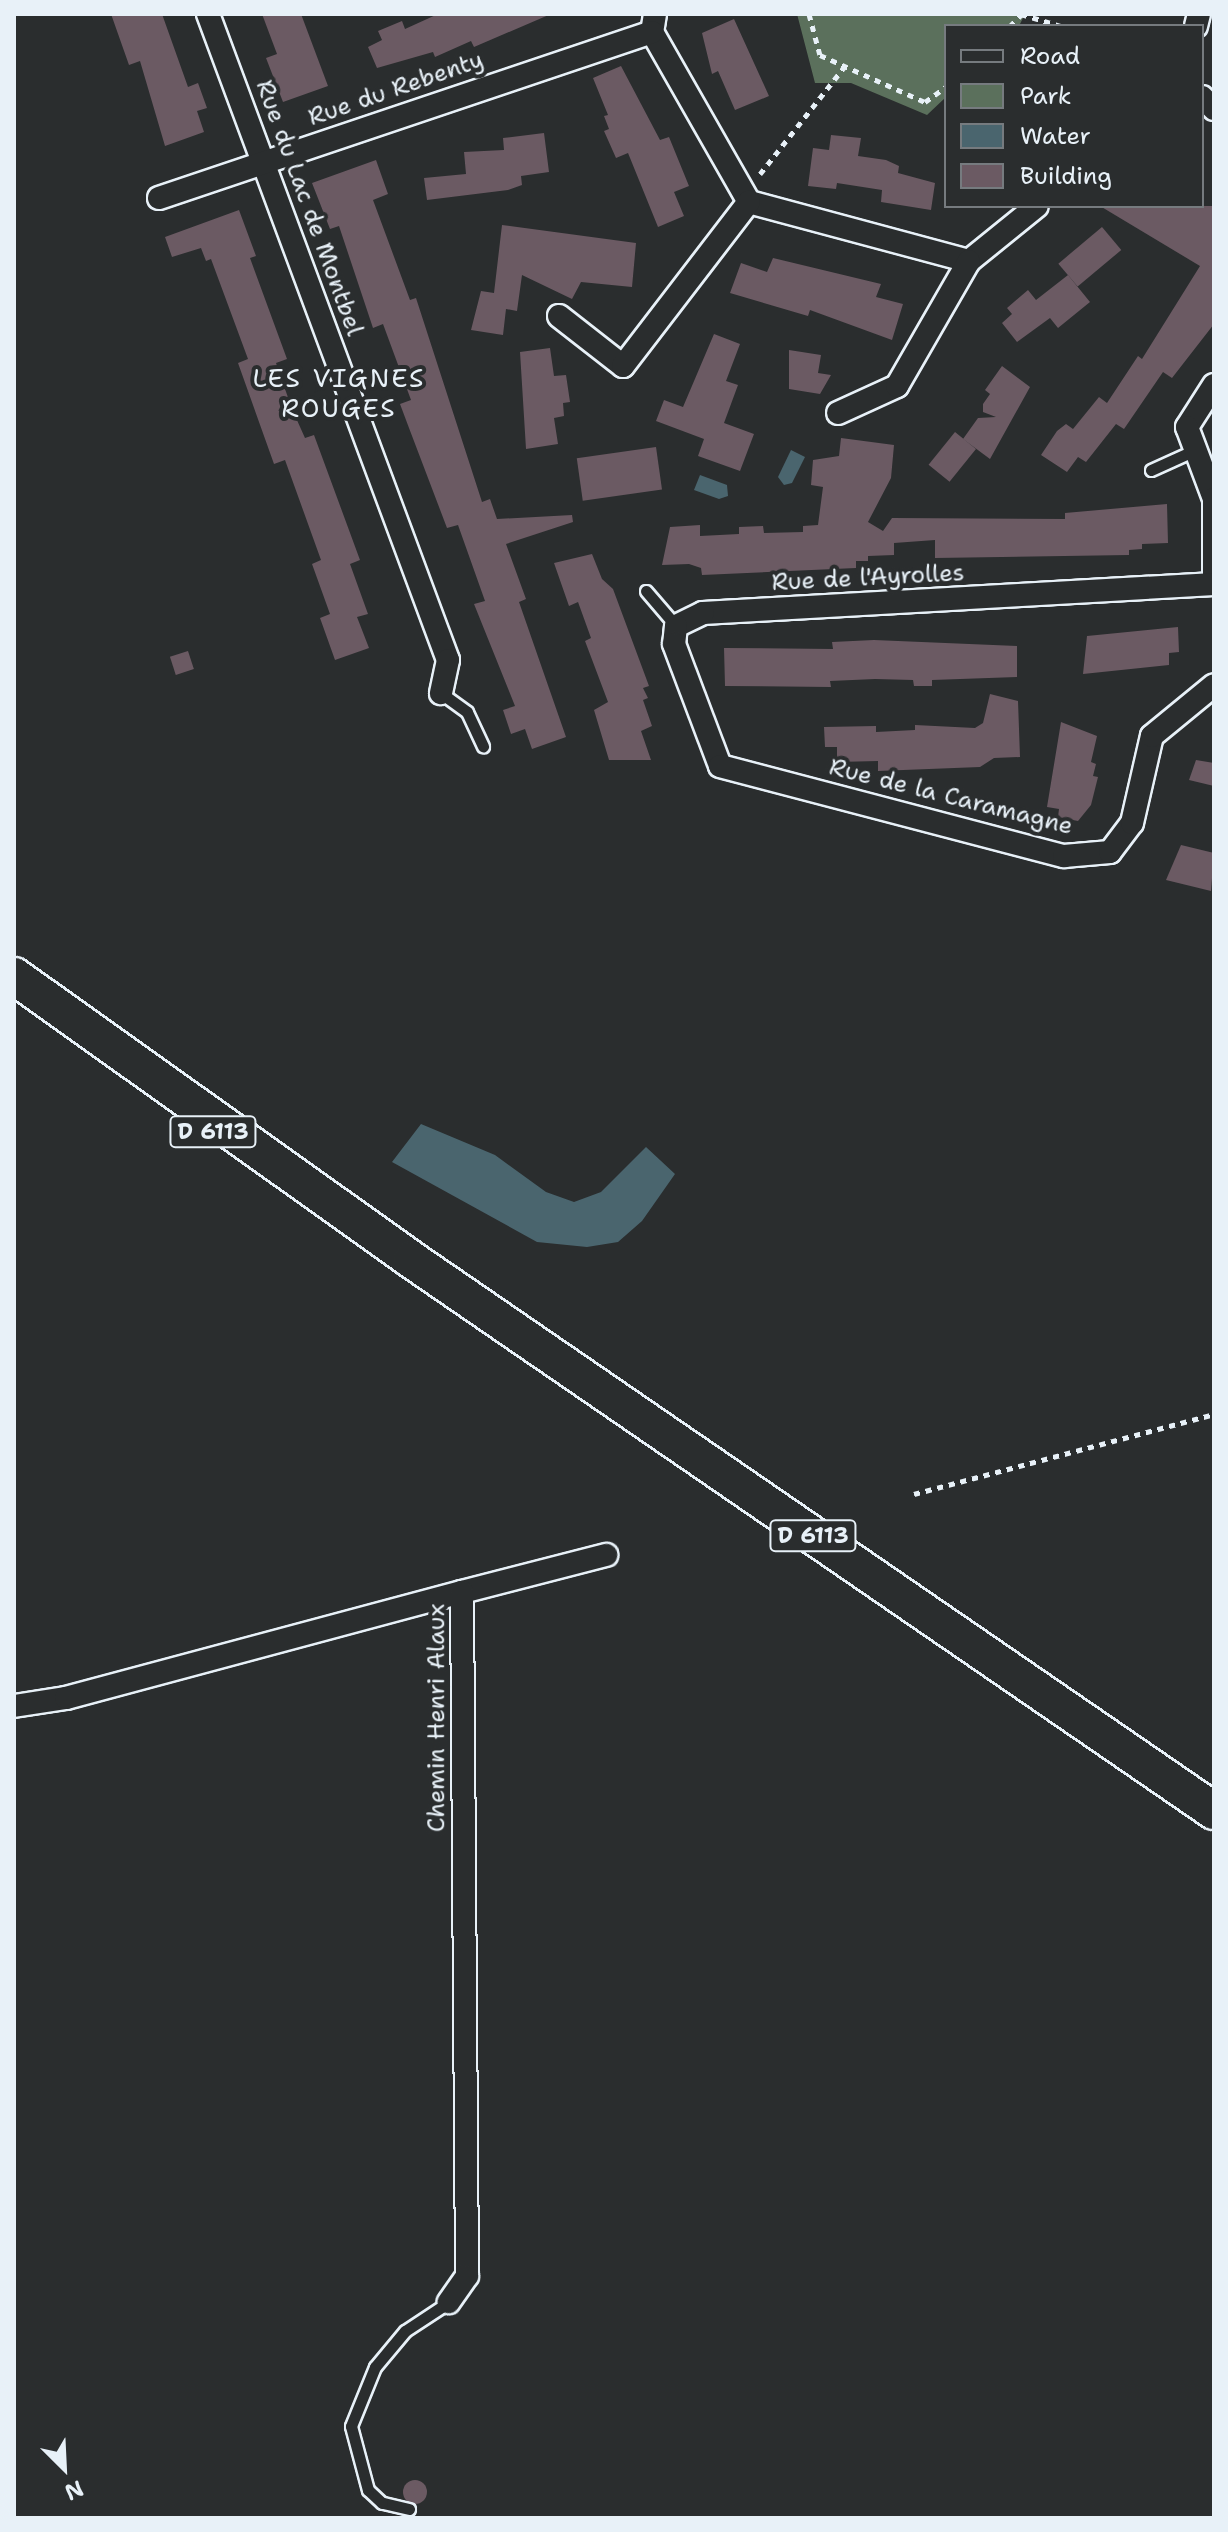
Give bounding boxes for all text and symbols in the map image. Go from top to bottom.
legend [944,24,1204,208]
text: Road [1020,40,1080,72]
street label: Rue du Rebenty [305,46,487,132]
street label: Rue du Lac de Montbel [249,76,369,340]
text: Park [1020,80,1072,112]
text: Water [1020,120,1091,152]
text: Building [1020,160,1112,192]
district label: LES VIGNES ROUGES [253,362,425,424]
street label: Rue de l'Ayrolles [771,559,965,597]
street label: Rue de la Caramagne [826,753,1076,841]
road number: D 6113 [169,1114,257,1150]
road number: D 6113 [769,1518,857,1554]
street label: Chemin Henri Alaux [423,1604,451,1832]
north arrow [24,2428,104,2508]
text: N [60,2474,88,2507]

